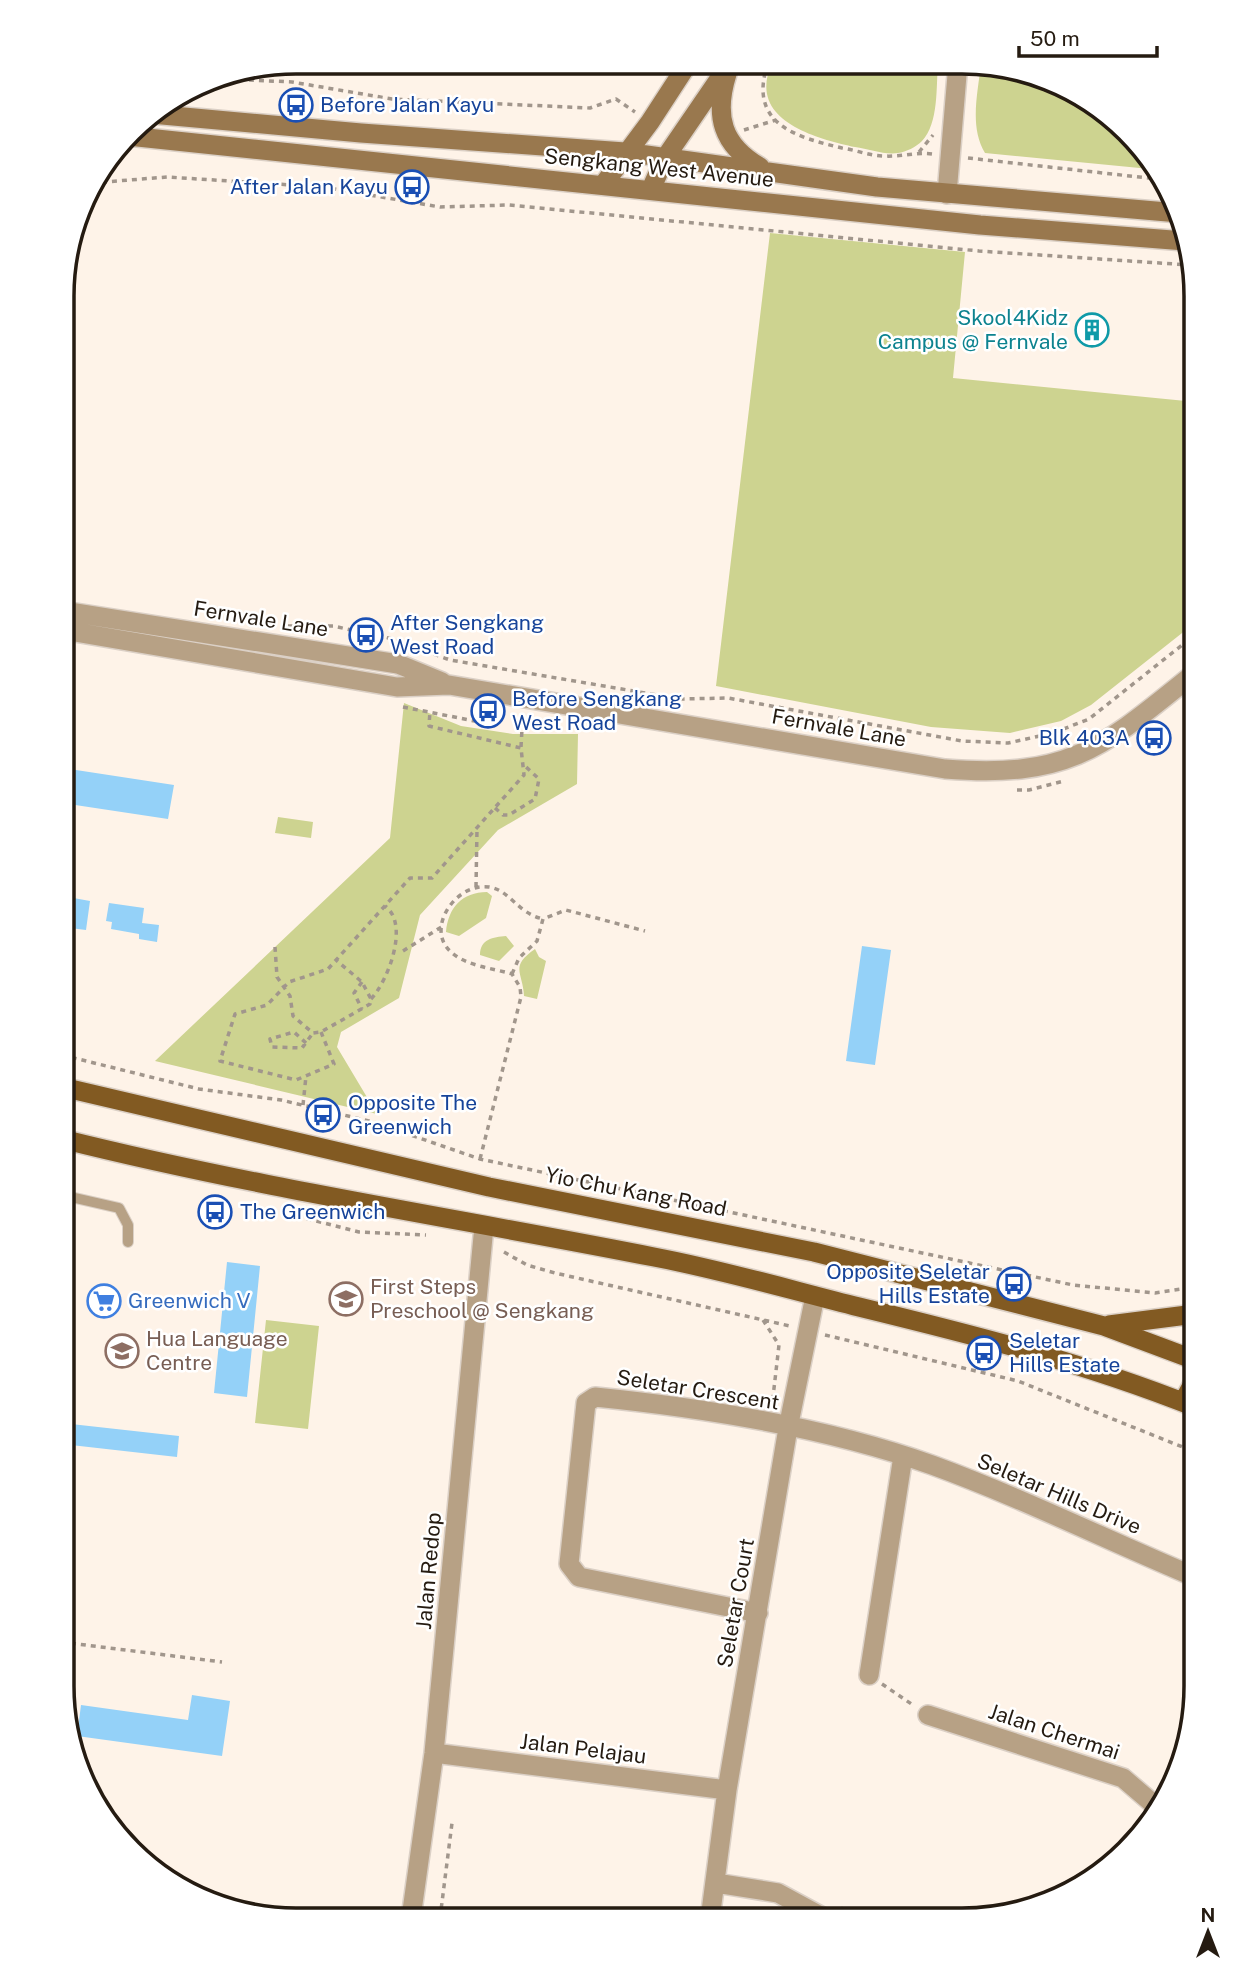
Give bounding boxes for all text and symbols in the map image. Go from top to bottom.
scale bar [1019,14,1157,58]
text: 50 m [1030,26,1080,51]
bus stop icon: Before Jalan Kayu [277,86,315,124]
place label: Before Jalan Kayu [320,92,494,117]
street label: Sengkang West Avenue [543,143,775,192]
bus stop icon: After Jalan Kayu [393,168,431,206]
place label: After Jalan Kayu [230,174,388,199]
place label: Skool4Kidz Campus @ Fernvale [878,305,1068,354]
building icon: Skool4Kidz Campus @ Fernvale [1073,311,1111,349]
street label: Fernvale Lane [192,596,330,641]
place label: After Sengkang West Road [390,610,544,659]
bus stop icon: After Sengkang West Road [347,616,385,654]
place label: Before Sengkang West Road [512,686,682,735]
bus stop icon: Before Sengkang West Road [469,692,507,730]
street label: Fernvale Lane [770,703,908,752]
bus stop icon: Blk 403A [1135,719,1173,757]
place label: Blk 403A [1039,725,1130,750]
place label: Opposite The Greenwich [348,1090,477,1139]
bus stop icon: Opposite The Greenwich [304,1096,342,1134]
street label: Yio Chu Kang Road [543,1162,729,1221]
bus stop icon: The Greenwich [196,1193,234,1231]
place label: The Greenwich [240,1199,385,1224]
place label: Opposite Seletar Hills Estate [826,1259,990,1308]
bus stop icon: Opposite Seletar Hills Estate [995,1265,1033,1303]
place label: First Steps Preschool @ Sengkang [370,1274,594,1323]
school or university icon: First Steps Preschool @ Sengkang [327,1280,365,1318]
supermarket icon: Greenwich V [85,1282,123,1320]
place label: Greenwich V [128,1288,251,1313]
place label: Hua Language Centre [146,1326,288,1375]
place label: Seletar Hills Estate [1009,1328,1120,1377]
school or university icon: Hua Language Centre [103,1332,141,1370]
bus stop icon: Seletar Hills Estate [965,1334,1003,1372]
street label: Seletar Crescent [615,1364,781,1415]
street label: Seletar Hills Drive [973,1448,1145,1539]
street label: Jalan Redop [411,1511,446,1631]
street label: Seletar Court [712,1536,759,1670]
street label: Jalan Chermai [985,1699,1123,1765]
street label: Jalan Pelajau [518,1728,648,1769]
north arrow [1173,1897,1243,1967]
text: N [1201,1904,1215,1926]

